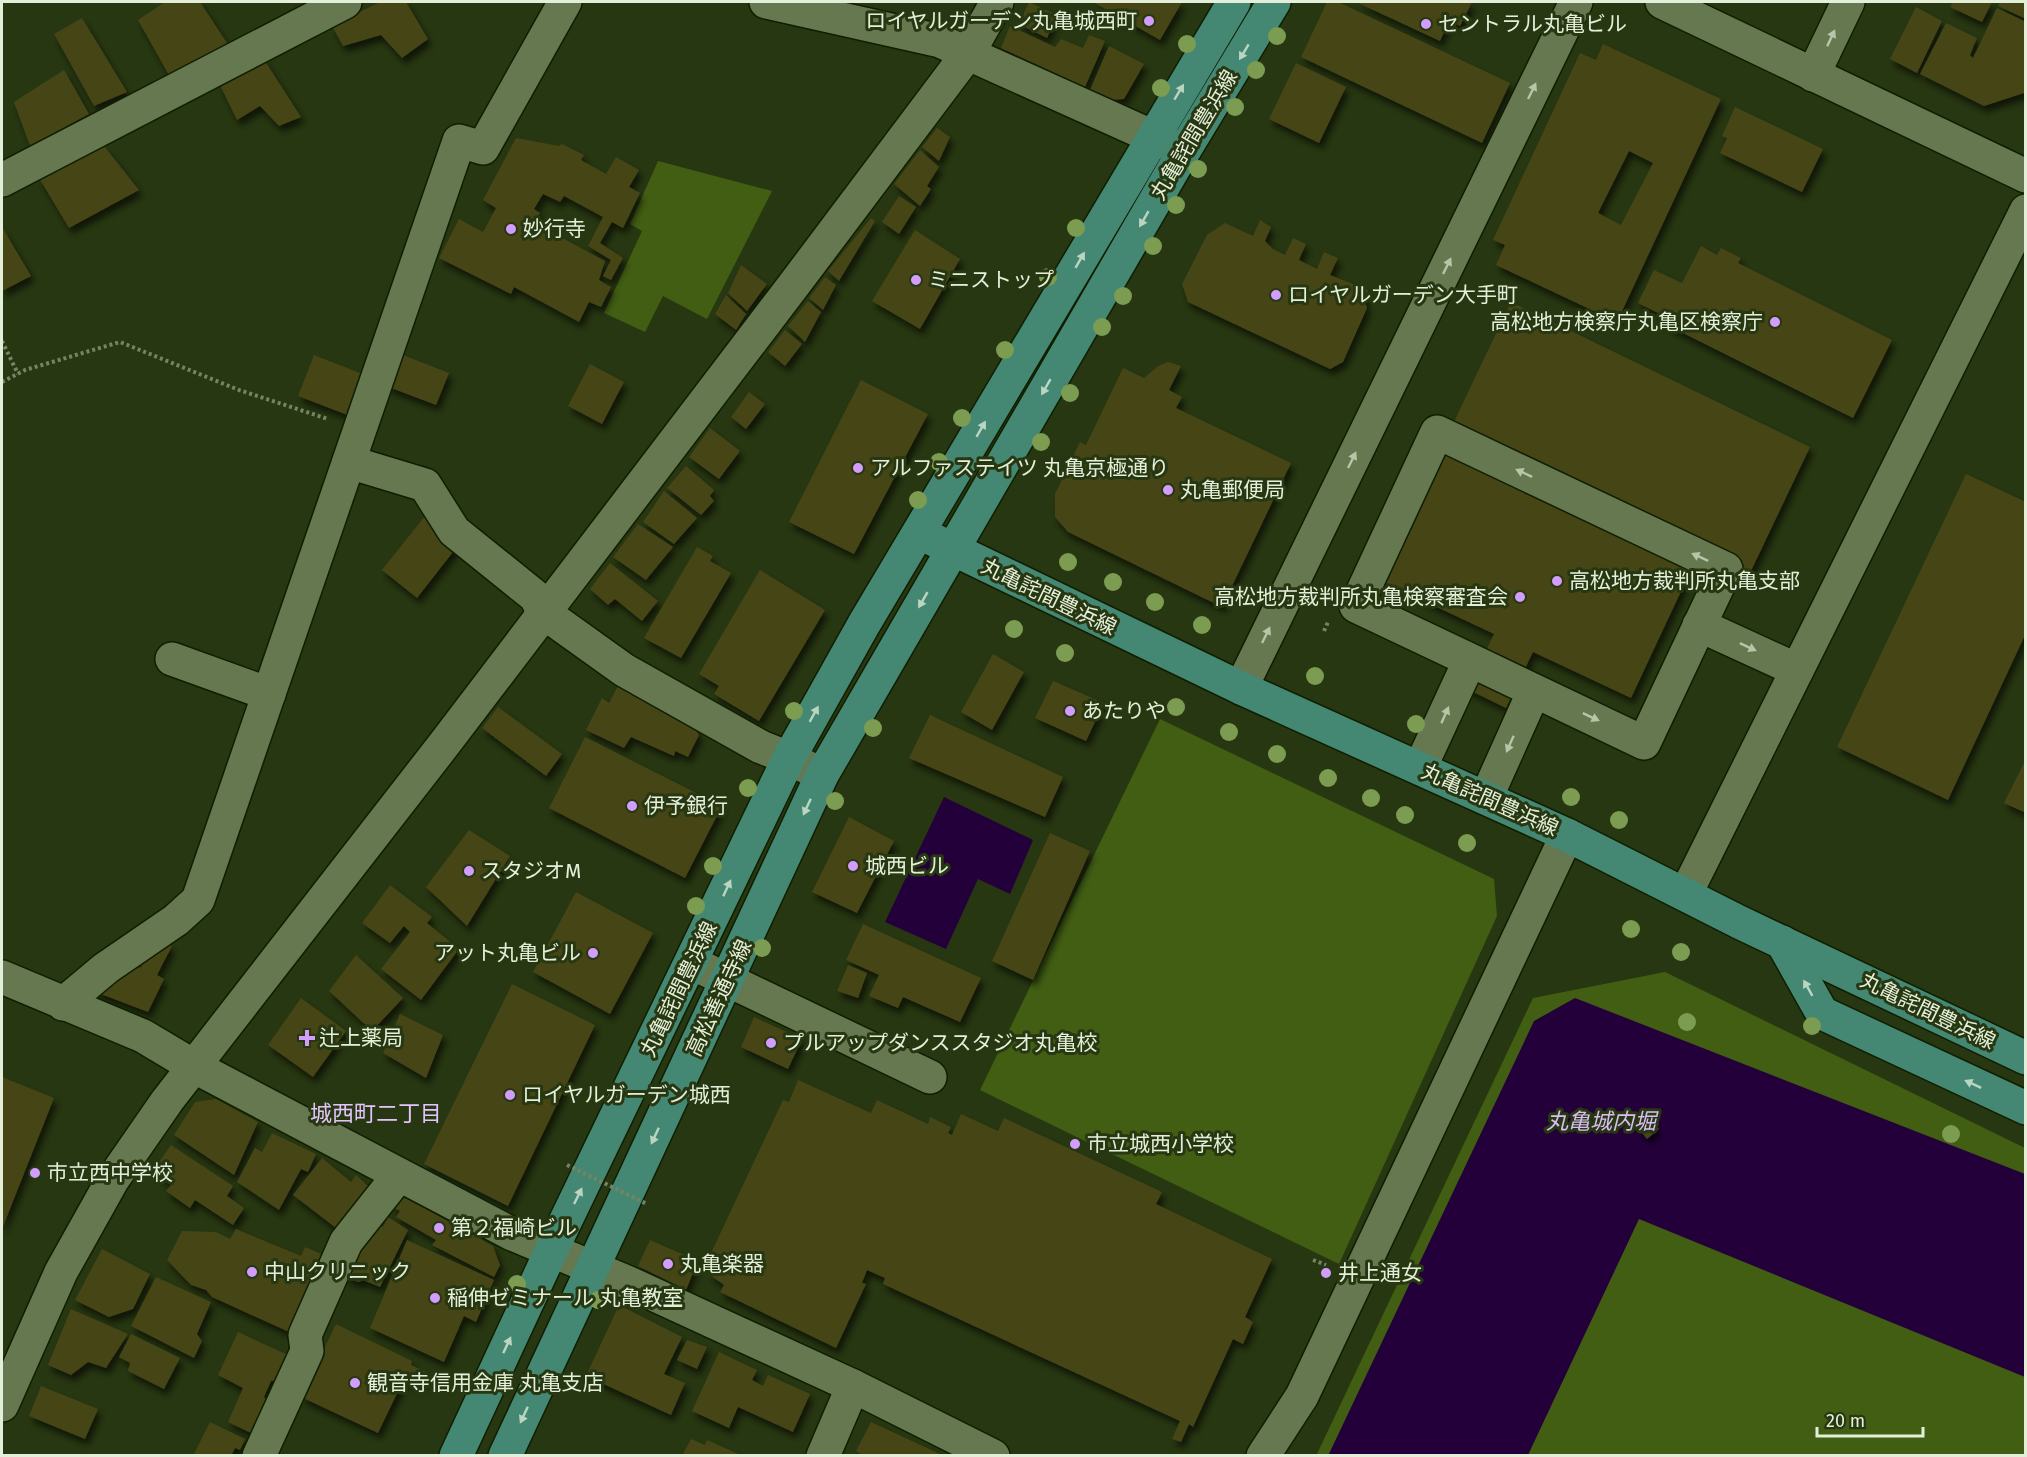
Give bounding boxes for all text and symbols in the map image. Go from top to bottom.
place label: ロイヤルガーデン丸亀城西町 [865,8,1137,34]
place label: セントラル丸亀ビル [1438,11,1627,37]
marker: ロイヤルガーデン丸亀城西町 [1142,14,1156,28]
marker: セントラル丸亀ビル [1419,17,1433,31]
one-way arrow [1826,30,1835,47]
one-way arrow [1238,43,1249,60]
street label: 丸亀詫間豊浜線 [1145,65,1243,205]
one-way arrow [1528,82,1537,99]
one-way arrow [1174,84,1185,100]
one-way arrow [1139,211,1149,228]
place label: 妙行寺 [523,216,586,242]
marker: 妙行寺 [504,222,518,236]
one-way arrow [1075,252,1086,268]
one-way arrow [1441,257,1451,275]
place label: ミニストップ [928,267,1054,293]
marker: ミニストップ [909,273,923,287]
place label: ロイヤルガーデン大手町 [1288,282,1518,308]
marker: ロイヤルガーデン大手町 [1269,288,1283,302]
place label: 高松地方検察庁丸亀区検察庁 [1490,309,1763,335]
marker: 高松地方検察庁丸亀区検察庁 [1768,315,1782,329]
one-way arrow [1041,379,1051,396]
one-way arrow [976,420,986,437]
one-way arrow [1347,452,1357,469]
place label: アルファステイツ 丸亀京極通り [870,455,1169,481]
marker: アルファステイツ 丸亀京極通り [851,461,865,475]
one-way arrow [1516,469,1533,478]
place label: 丸亀郵便局 [1180,477,1285,503]
marker: 丸亀郵便局 [1161,483,1175,497]
one-way arrow [1692,552,1709,561]
street label: 丸亀詫間豊浜線 [977,553,1121,641]
place label: 高松地方裁判所丸亀支部 [1569,568,1800,594]
marker: 高松地方裁判所丸亀支部 [1550,574,1564,588]
place label: 高松地方裁判所丸亀検察審査会 [1214,584,1508,610]
marker: 高松地方裁判所丸亀検察審査会 [1513,590,1527,604]
one-way arrow [918,592,928,609]
one-way arrow [1262,627,1271,644]
one-way arrow [1740,643,1757,652]
place label: あたりや [1082,698,1166,724]
marker: あたりや [1063,704,1077,718]
one-way arrow [808,706,819,722]
one-way arrow [1440,707,1449,724]
one-way arrow [1582,713,1599,722]
one-way arrow [1505,735,1514,753]
street label: 丸亀詫間豊浜線 [1418,758,1562,842]
place label: 伊予銀行 [644,793,728,819]
one-way arrow [802,798,812,816]
marker: 伊予銀行 [625,799,639,813]
place label: 城西ビル [865,853,949,879]
place label: スタジオM [481,858,581,884]
marker: 城西ビル [846,859,860,873]
marker: スタジオM [462,864,476,878]
one-way arrow [722,879,732,897]
street label: 丸亀詫間豊浜線 [635,917,723,1061]
street label: 高松善通寺線 [681,935,757,1061]
place label: アット丸亀ビル [434,940,581,966]
marker: アット丸亀ビル [586,946,600,960]
street label: 丸亀詫間豊浜線 [1856,967,2000,1055]
one-way arrow [1803,979,1813,996]
place label: 辻上薬局 [319,1025,403,1051]
place label: プルアップダンススタジオ丸亀校 [783,1030,1098,1056]
marker: 辻上薬局 [300,1031,314,1045]
marker: プルアップダンススタジオ丸亀校 [764,1036,778,1050]
one-way arrow [1964,1079,1981,1088]
place label: ロイヤルガーデン城西 [522,1082,731,1108]
marker: ロイヤルガーデン城西 [503,1088,517,1102]
district label: 城西町二丁目 [310,1100,442,1127]
water label: 丸亀城内堀 [1546,1108,1659,1135]
one-way arrow [650,1128,659,1145]
place label: 市立城西小学校 [1087,1131,1234,1157]
marker: 市立城西小学校 [1068,1137,1082,1151]
place label: 市立西中学校 [47,1160,173,1186]
marker: 市立西中学校 [28,1166,42,1180]
one-way arrow [573,1188,582,1205]
place label: 第２福崎ビル [451,1215,577,1241]
marker: 第２福崎ビル [432,1221,446,1235]
place label: 丸亀楽器 [680,1251,764,1277]
marker: 丸亀楽器 [661,1257,675,1271]
place label: 中山クリニック [264,1259,411,1285]
place label: 井上通女 [1338,1260,1422,1286]
marker: 中山クリニック [245,1265,259,1279]
marker: 井上通女 [1319,1266,1333,1280]
place label: 稲伸ゼミナール 丸亀教室 [447,1285,684,1311]
marker: 稲伸ゼミナール 丸亀教室 [428,1291,442,1305]
one-way arrow [503,1337,512,1354]
place label: 観音寺信用金庫 丸亀支店 [367,1370,604,1396]
marker: 観音寺信用金庫 丸亀支店 [348,1376,362,1390]
scale bar [1817,1400,1924,1438]
one-way arrow [520,1406,529,1423]
text: 20 m [1826,1410,1865,1432]

